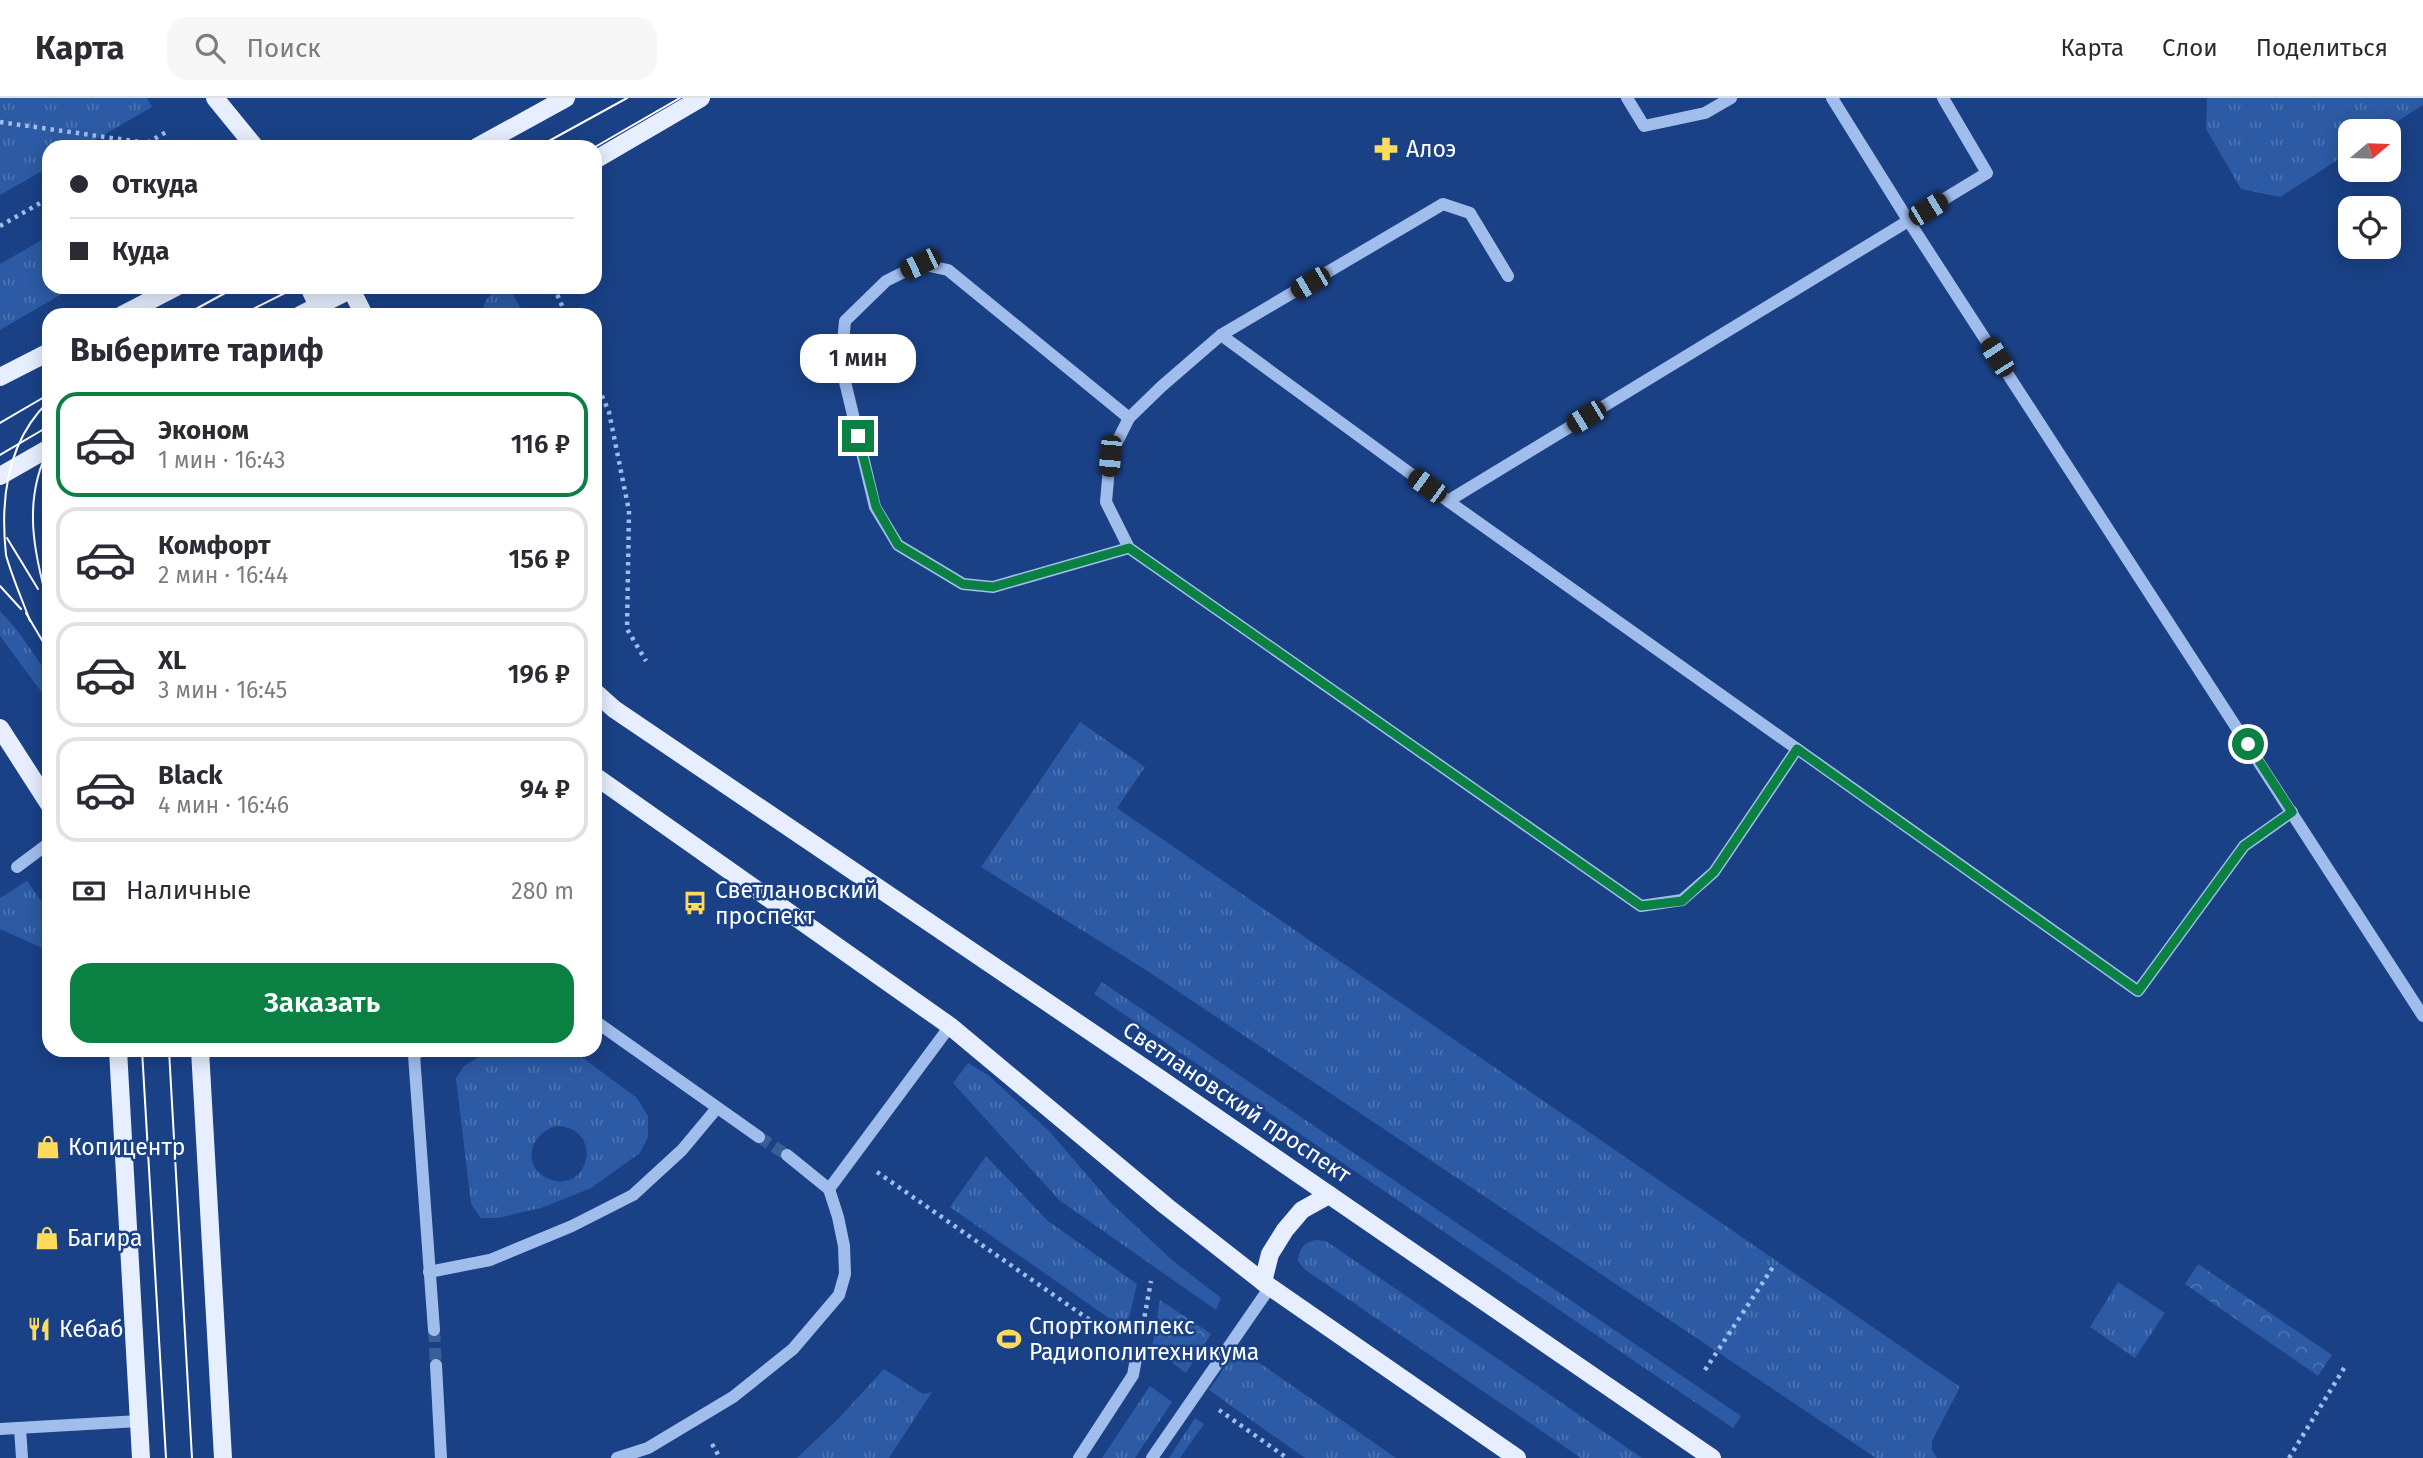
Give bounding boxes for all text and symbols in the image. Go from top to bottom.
search box [167,17,657,80]
text: Карта [35,28,125,68]
icon: search [191,29,229,67]
text: Поиск [247,33,321,64]
text: Карта [2060,34,2124,62]
text: Слои [2162,34,2218,62]
text: Поделиться [2256,34,2388,62]
north arrow [2338,119,2401,182]
map controls [2338,119,2401,259]
pharmacy icon: Алоэ [1372,135,1400,163]
place label: Алоэ [1406,135,1456,163]
text: Откуда [112,169,198,200]
car [1905,189,1952,229]
button: locate [2338,196,2401,259]
text: Куда [112,236,170,267]
car [897,245,944,283]
car [1287,263,1334,303]
text: Выберите тариф [70,331,324,369]
callout: 1 мин [800,334,916,384]
car [1977,334,2018,380]
text: 1 мин [829,344,887,372]
car [1563,397,1610,437]
icon: car [74,413,137,476]
text: Эконом [158,415,249,446]
route end [842,420,874,452]
text: 116 ₽ [511,429,570,460]
car [1098,434,1123,478]
text: 1 мин · 16:43 [158,446,286,474]
car [1404,465,1451,507]
icon: car [74,528,137,591]
text: Комфорт [158,530,271,561]
text: 156 ₽ [508,544,570,575]
text: 2 мин · 16:44 [158,561,288,589]
icon: car [74,643,137,706]
text: XL [158,645,186,676]
text: 196 ₽ [508,659,570,690]
text: 3 мин · 16:45 [158,676,287,704]
route start [2232,728,2264,760]
icon: car [74,758,137,821]
text: Black [158,760,223,791]
text: 94 ₽ [520,774,570,805]
text: 4 мин · 16:46 [158,791,289,819]
icon: cash [70,872,108,910]
text: Наличные [126,875,251,906]
place label: Светлановский проспект [715,876,878,930]
text: 280 m [511,877,574,905]
bus stop icon: Светлановский проспект [681,889,709,917]
button: Заказать [70,963,574,1043]
street label: Светлановский проспект [1118,1015,1357,1189]
shop icon: Копицентр [34,1133,62,1161]
place label: Копицентр [68,1133,185,1161]
shop icon: Багира [33,1224,61,1252]
place label: Багира [67,1224,142,1252]
place label: Спорткомплекс Радиополитехникума [1029,1312,1259,1366]
restaurant icon: Кебаб [25,1315,53,1343]
place label: Кебаб [59,1315,124,1343]
sports icon: Спорткомплекс Радиополитехникума [995,1325,1023,1353]

